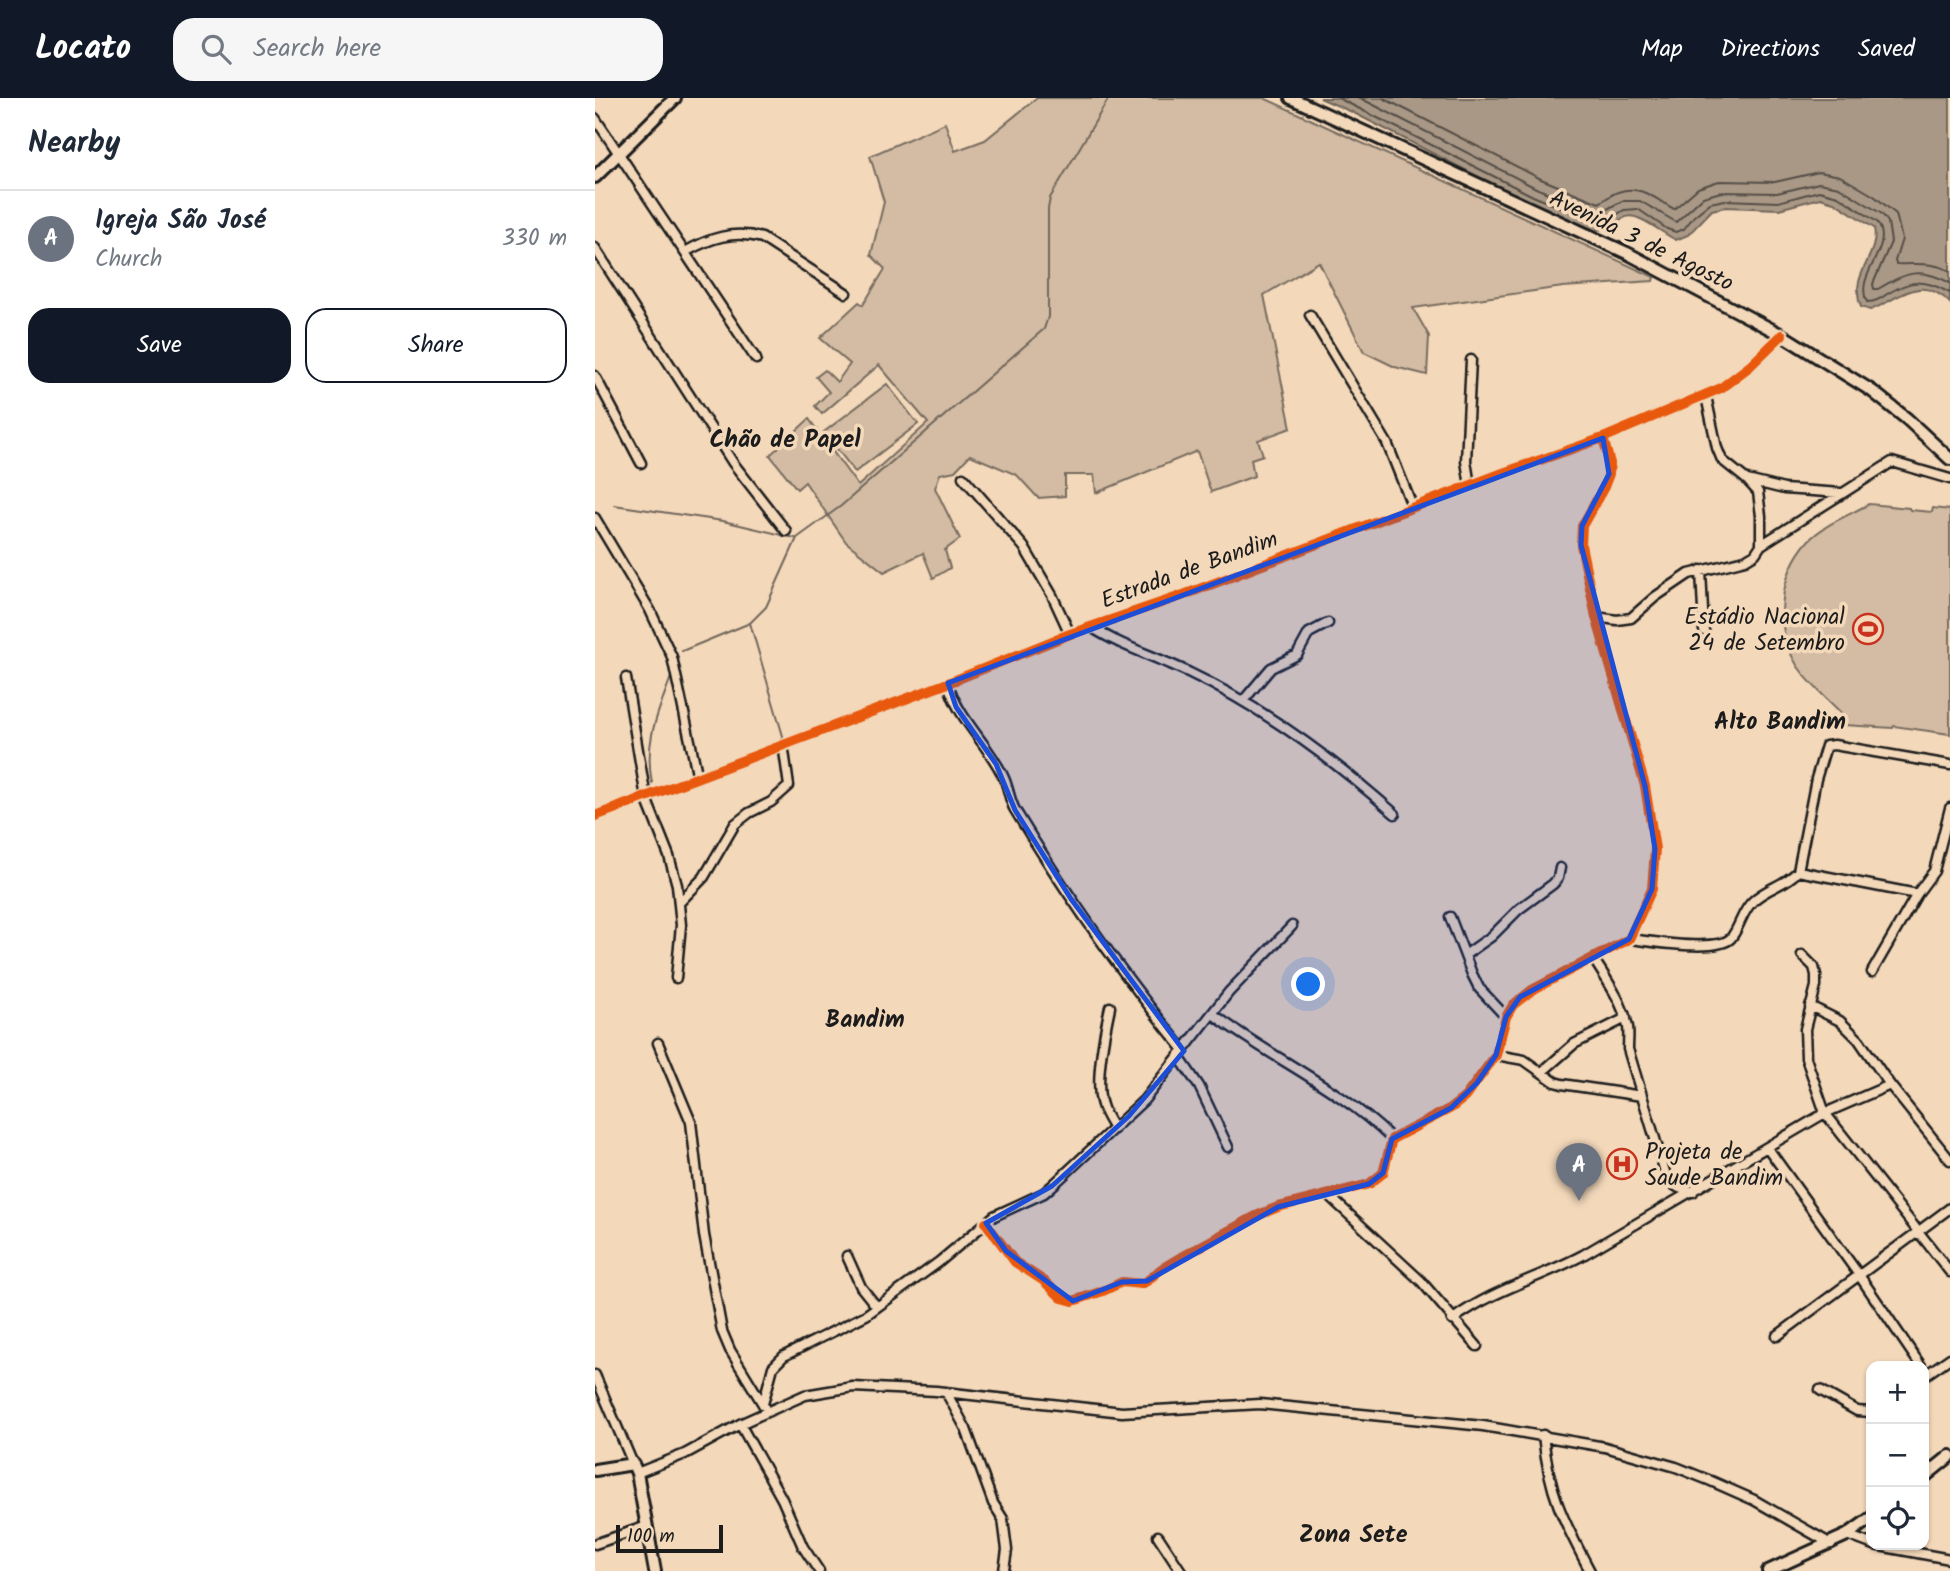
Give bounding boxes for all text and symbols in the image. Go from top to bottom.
search box [173,18,663,81]
text: Locato [35,23,131,76]
text: Search here [253,28,381,70]
icon: search [197,30,235,68]
text: Map [1641,30,1683,69]
text: Directions [1721,30,1820,69]
text: Saved [1858,30,1915,69]
text: Nearby [28,120,120,168]
street label: Avenida 3 de Agosto [1543,182,1739,302]
text: Igreja São José [95,200,266,242]
text: A [44,221,58,257]
text: 330 m [502,221,567,257]
text: Church [95,242,162,278]
button: Save [28,308,291,383]
button: Share [305,308,567,383]
district label: Chão de Papel [709,421,861,460]
street label: Estrada de Bandim [1096,522,1283,620]
place label: Estádio Nacional 24 de Setembro [1684,600,1845,662]
sports icon: Estádio Nacional 24 de Setembro [1851,612,1885,646]
district label: Alto Bandim [1714,703,1846,742]
your location [1291,967,1325,1001]
district label: Bandim [825,1001,905,1040]
place label: Projeta de Saude Bandim [1645,1135,1783,1197]
pin: A [1556,1143,1602,1201]
hospital icon: Projeta de Saude Bandim [1605,1147,1639,1181]
map controls [1866,1361,1929,1550]
button: + [1866,1361,1929,1424]
button: − [1866,1424,1929,1487]
button: locate [1866,1487,1929,1550]
district label: Zona Sete [1299,1516,1408,1555]
scale bar [616,1522,723,1554]
text: 100 m [627,1522,675,1552]

